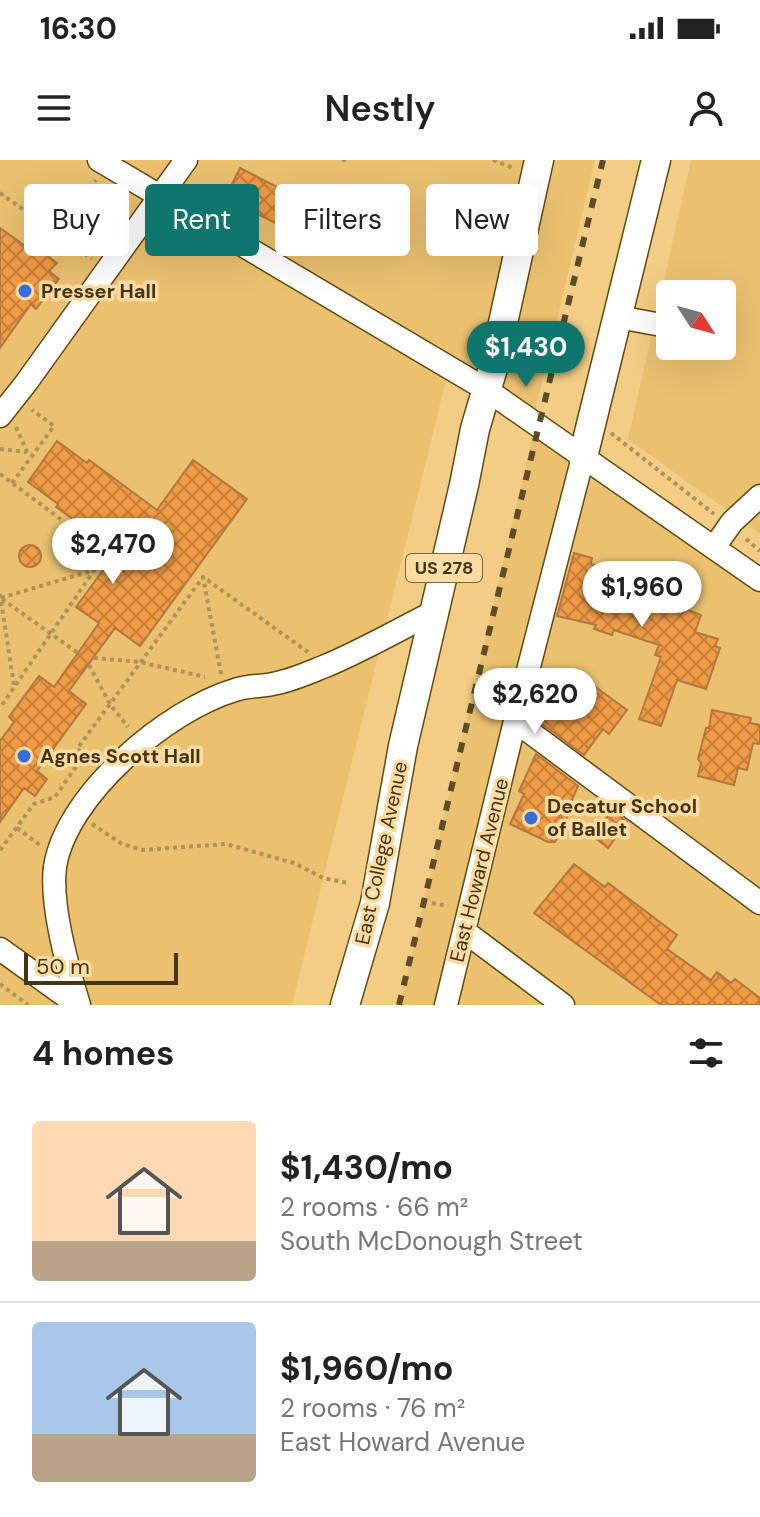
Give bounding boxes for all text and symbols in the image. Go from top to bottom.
text: 16:30 [40,9,117,48]
text: Nestly [325,85,435,132]
icon: menu [32,86,76,130]
icon: person [684,86,728,130]
chip: Buy [24,184,129,256]
chip: Rent [145,184,259,256]
chip: Filters [275,184,410,256]
chip: New [426,184,538,256]
place label: Presser Hall [41,278,156,304]
north arrow [656,280,736,360]
map controls [656,280,736,360]
marker: Presser Hall [16,282,34,300]
pin: $1,430 [461,321,591,389]
text: $1,430 [485,330,567,364]
pin: $2,470 [48,518,178,586]
text: $2,470 [70,527,156,561]
road number: US 278 [406,554,482,582]
pin: $1,960 [577,561,707,629]
text: $1,960 [601,570,683,604]
pin: $2,620 [470,668,600,736]
text: $2,620 [492,677,578,711]
place label: Agnes Scott Hall [40,743,201,769]
marker: Agnes Scott Hall [15,747,33,765]
street label: East College Avenue [349,759,413,947]
street label: East Howard Avenue [444,775,514,965]
place label: Decatur School of Ballet [547,793,697,842]
marker: Decatur School of Ballet [522,809,540,827]
scale bar [24,949,178,985]
text: 50 m [36,952,90,981]
text: 4 homes [32,1031,174,1076]
icon: filters [684,1031,728,1075]
text: $1,430/mo [280,1145,453,1190]
icon: home [96,1153,192,1249]
text: 2 rooms · 66 m² [280,1190,468,1224]
text: South McDonough Street [280,1224,583,1258]
text: $1,960/mo [280,1346,454,1391]
icon: home [96,1354,192,1450]
text: 2 rooms · 76 m² [280,1391,465,1425]
text: East Howard Avenue [280,1425,525,1459]

